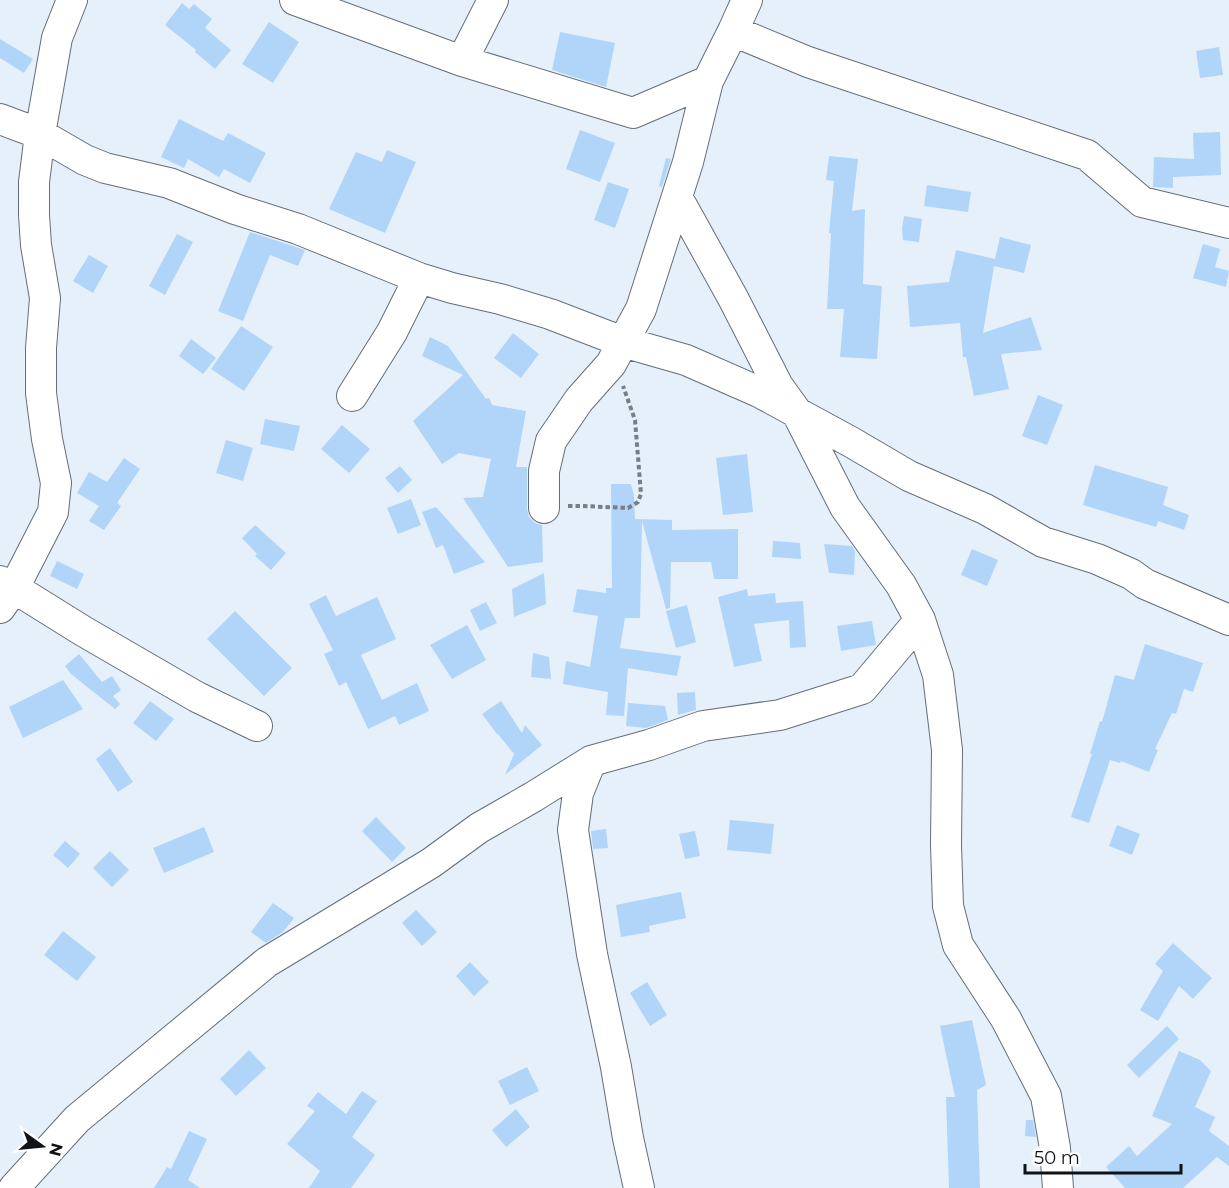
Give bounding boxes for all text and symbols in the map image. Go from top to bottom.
north arrow [12,1116,72,1176]
scale bar [1025,1137,1181,1175]
text: N [45,1141,67,1158]
text: 50 m [1034,1147,1080,1169]

